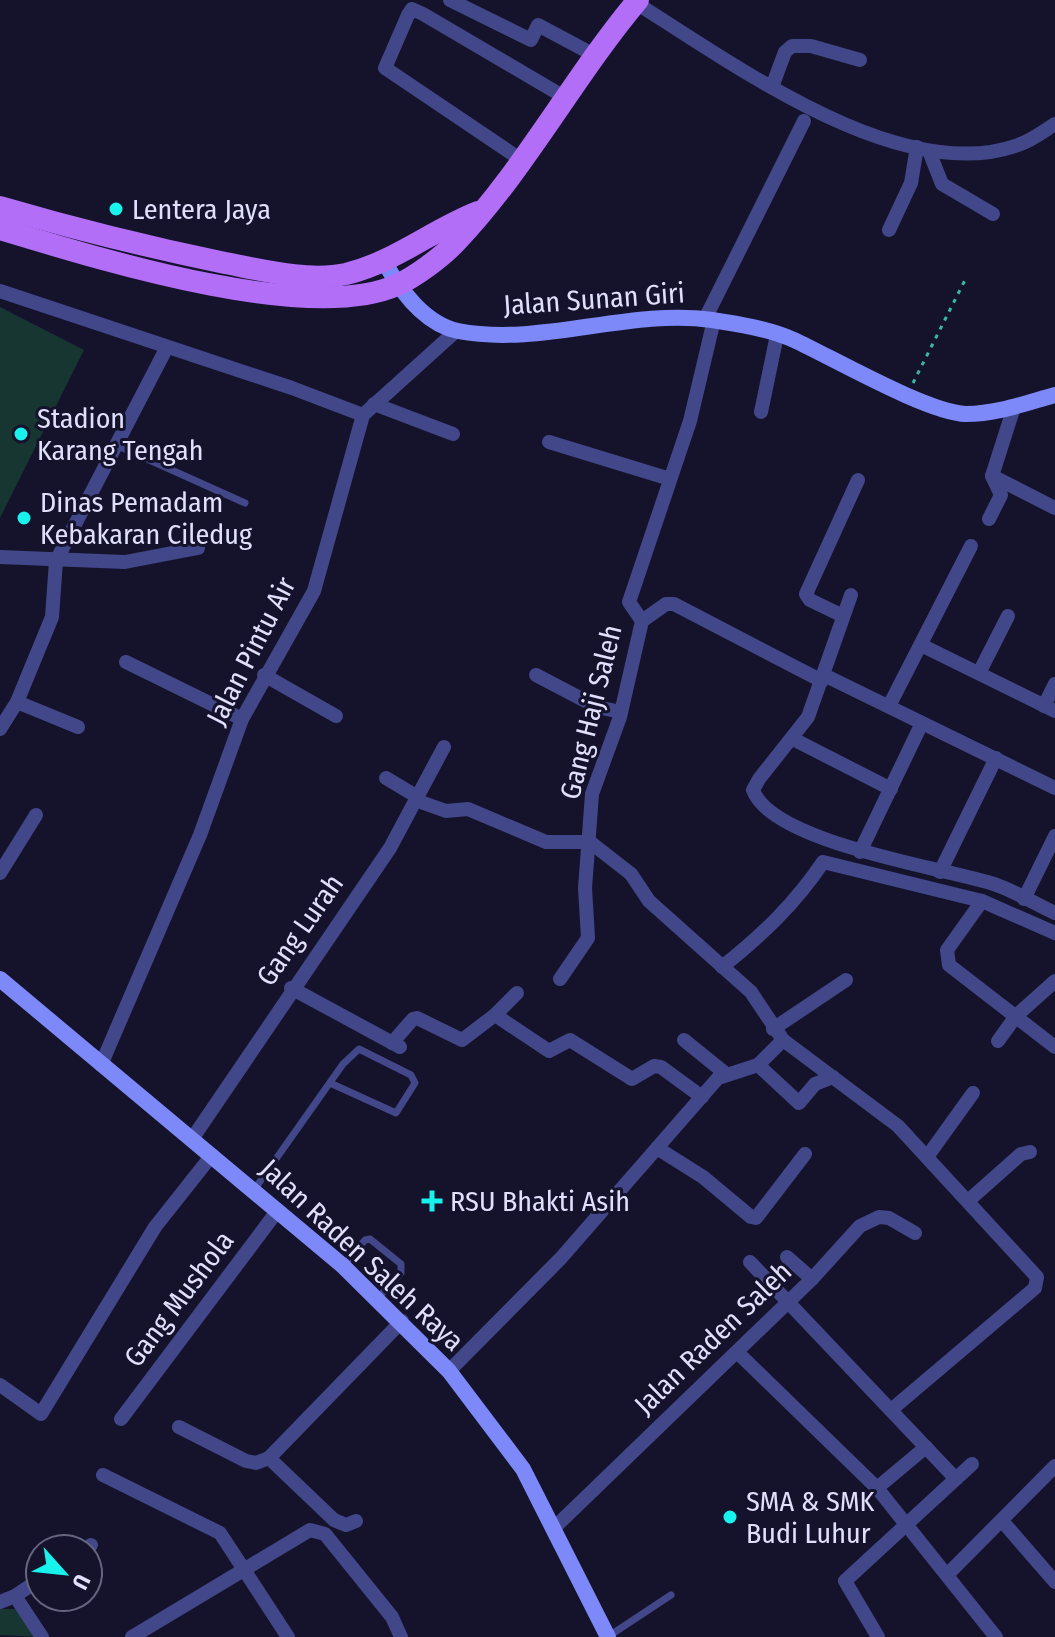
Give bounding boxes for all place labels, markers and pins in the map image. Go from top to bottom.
place label: Lentera Jaya [132,193,271,226]
marker: Lentera Jaya [107,200,125,218]
place label: Stadion Karang Tengah [37,402,204,467]
marker: Stadion Karang Tengah [12,425,30,443]
place label: Dinas Pemadam Kebakaran Ciledug [40,486,253,551]
marker: Dinas Pemadam Kebakaran Ciledug [15,509,33,527]
place label: RSU Bhakti Asih [450,1185,630,1218]
marker: RSU Bhakti Asih [421,1190,443,1212]
place label: SMA & SMK Budi Luhur [746,1485,875,1550]
marker: SMA & SMK Budi Luhur [721,1508,739,1526]

